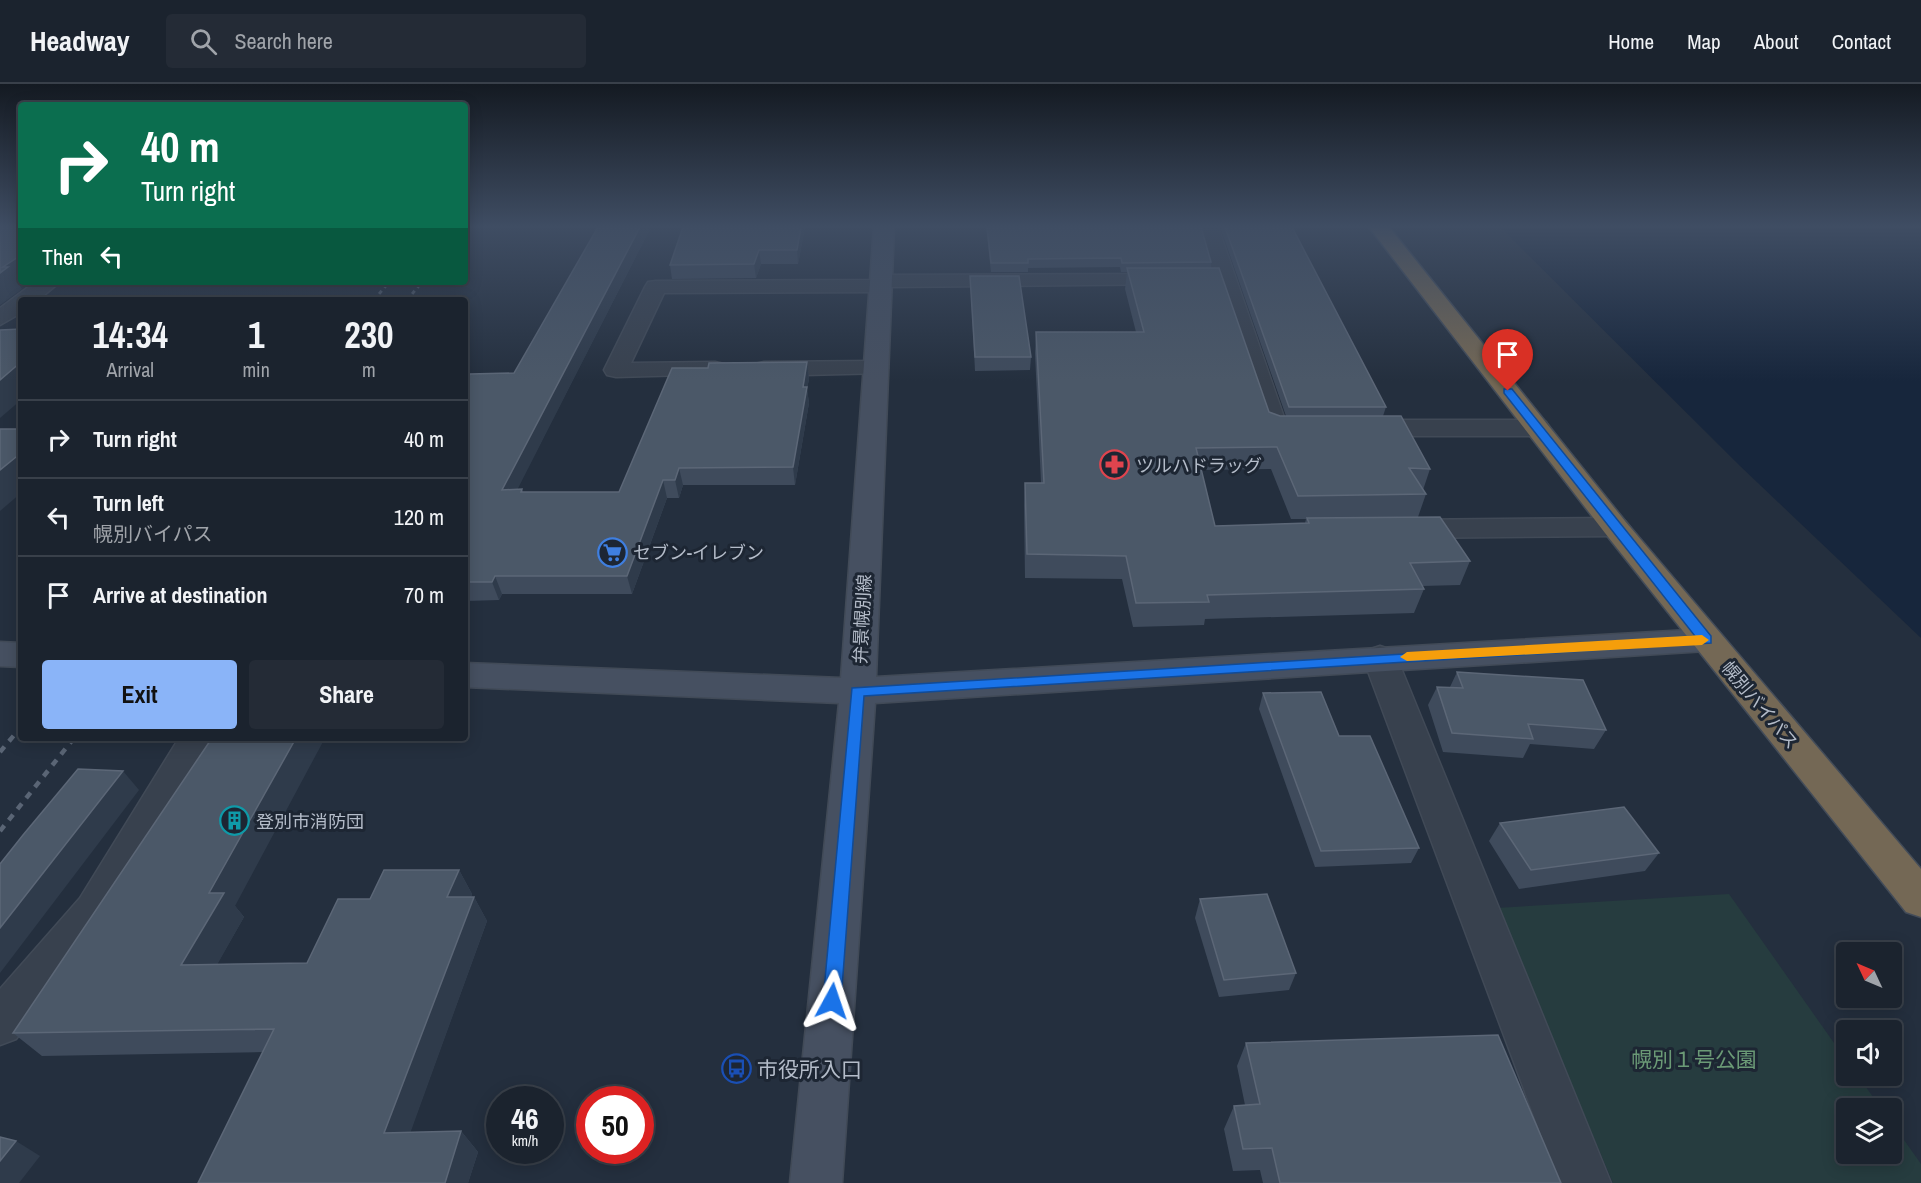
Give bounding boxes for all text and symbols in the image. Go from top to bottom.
search box [166,14,586,68]
text: Headway [30,22,130,60]
icon: search [187,25,220,58]
text: Search here [235,26,333,56]
text: Home [1608,27,1654,56]
text: Map [1687,27,1721,56]
text: About [1754,27,1799,56]
text: Contact [1832,27,1891,56]
text: 40 m [141,119,220,175]
icon: right [42,126,120,204]
text: Turn right [141,173,235,209]
icon: left [95,240,128,273]
text: Then [42,242,83,272]
text: 14:34 [92,311,168,359]
text: 1 [248,311,264,359]
text: 230 [344,311,394,359]
pin [1482,329,1533,391]
icon: arrive [1491,338,1524,371]
text: Arrival [107,356,154,383]
text: min [242,356,270,383]
text: m [362,356,376,383]
icon: right [42,423,75,456]
text: Turn right [93,424,177,454]
text: 40 m [404,424,444,454]
pharmacy icon: ツルハドラッグ [1099,449,1131,481]
place label: ツルハドラッグ [1136,453,1262,478]
text: Turn left [93,488,164,518]
icon: left [42,501,75,534]
text: 120 m [394,502,444,532]
text: 幌別バイパス [93,520,213,547]
supermarket icon: セブン-イレブン [596,536,628,568]
place label: セブン-イレブン [633,540,764,565]
street label: 弁景幌別線 [847,573,877,665]
icon: arrive [42,579,75,612]
text: Arrive at destination [93,580,267,610]
text: 70 m [404,580,444,610]
street label: 幌別バイパス [1716,656,1804,754]
button: Exit [42,660,237,729]
button: Share [249,660,444,729]
building icon: 登別市消防団 [219,805,251,837]
place label: 登別市消防団 [256,809,364,834]
north arrow [1836,942,1902,1008]
map controls [1836,942,1902,1164]
position arrow [800,969,864,1033]
button: sound [1836,1020,1902,1086]
park label: 幌別１号公園 [1631,1045,1757,1074]
bus stop icon: 市役所入口 [720,1053,752,1085]
place label: 市役所入口 [757,1055,862,1084]
speed limit sign: 50 [576,1086,654,1164]
text: 46 [511,1098,539,1138]
button: layers [1836,1098,1902,1164]
text: km/h [512,1130,538,1151]

